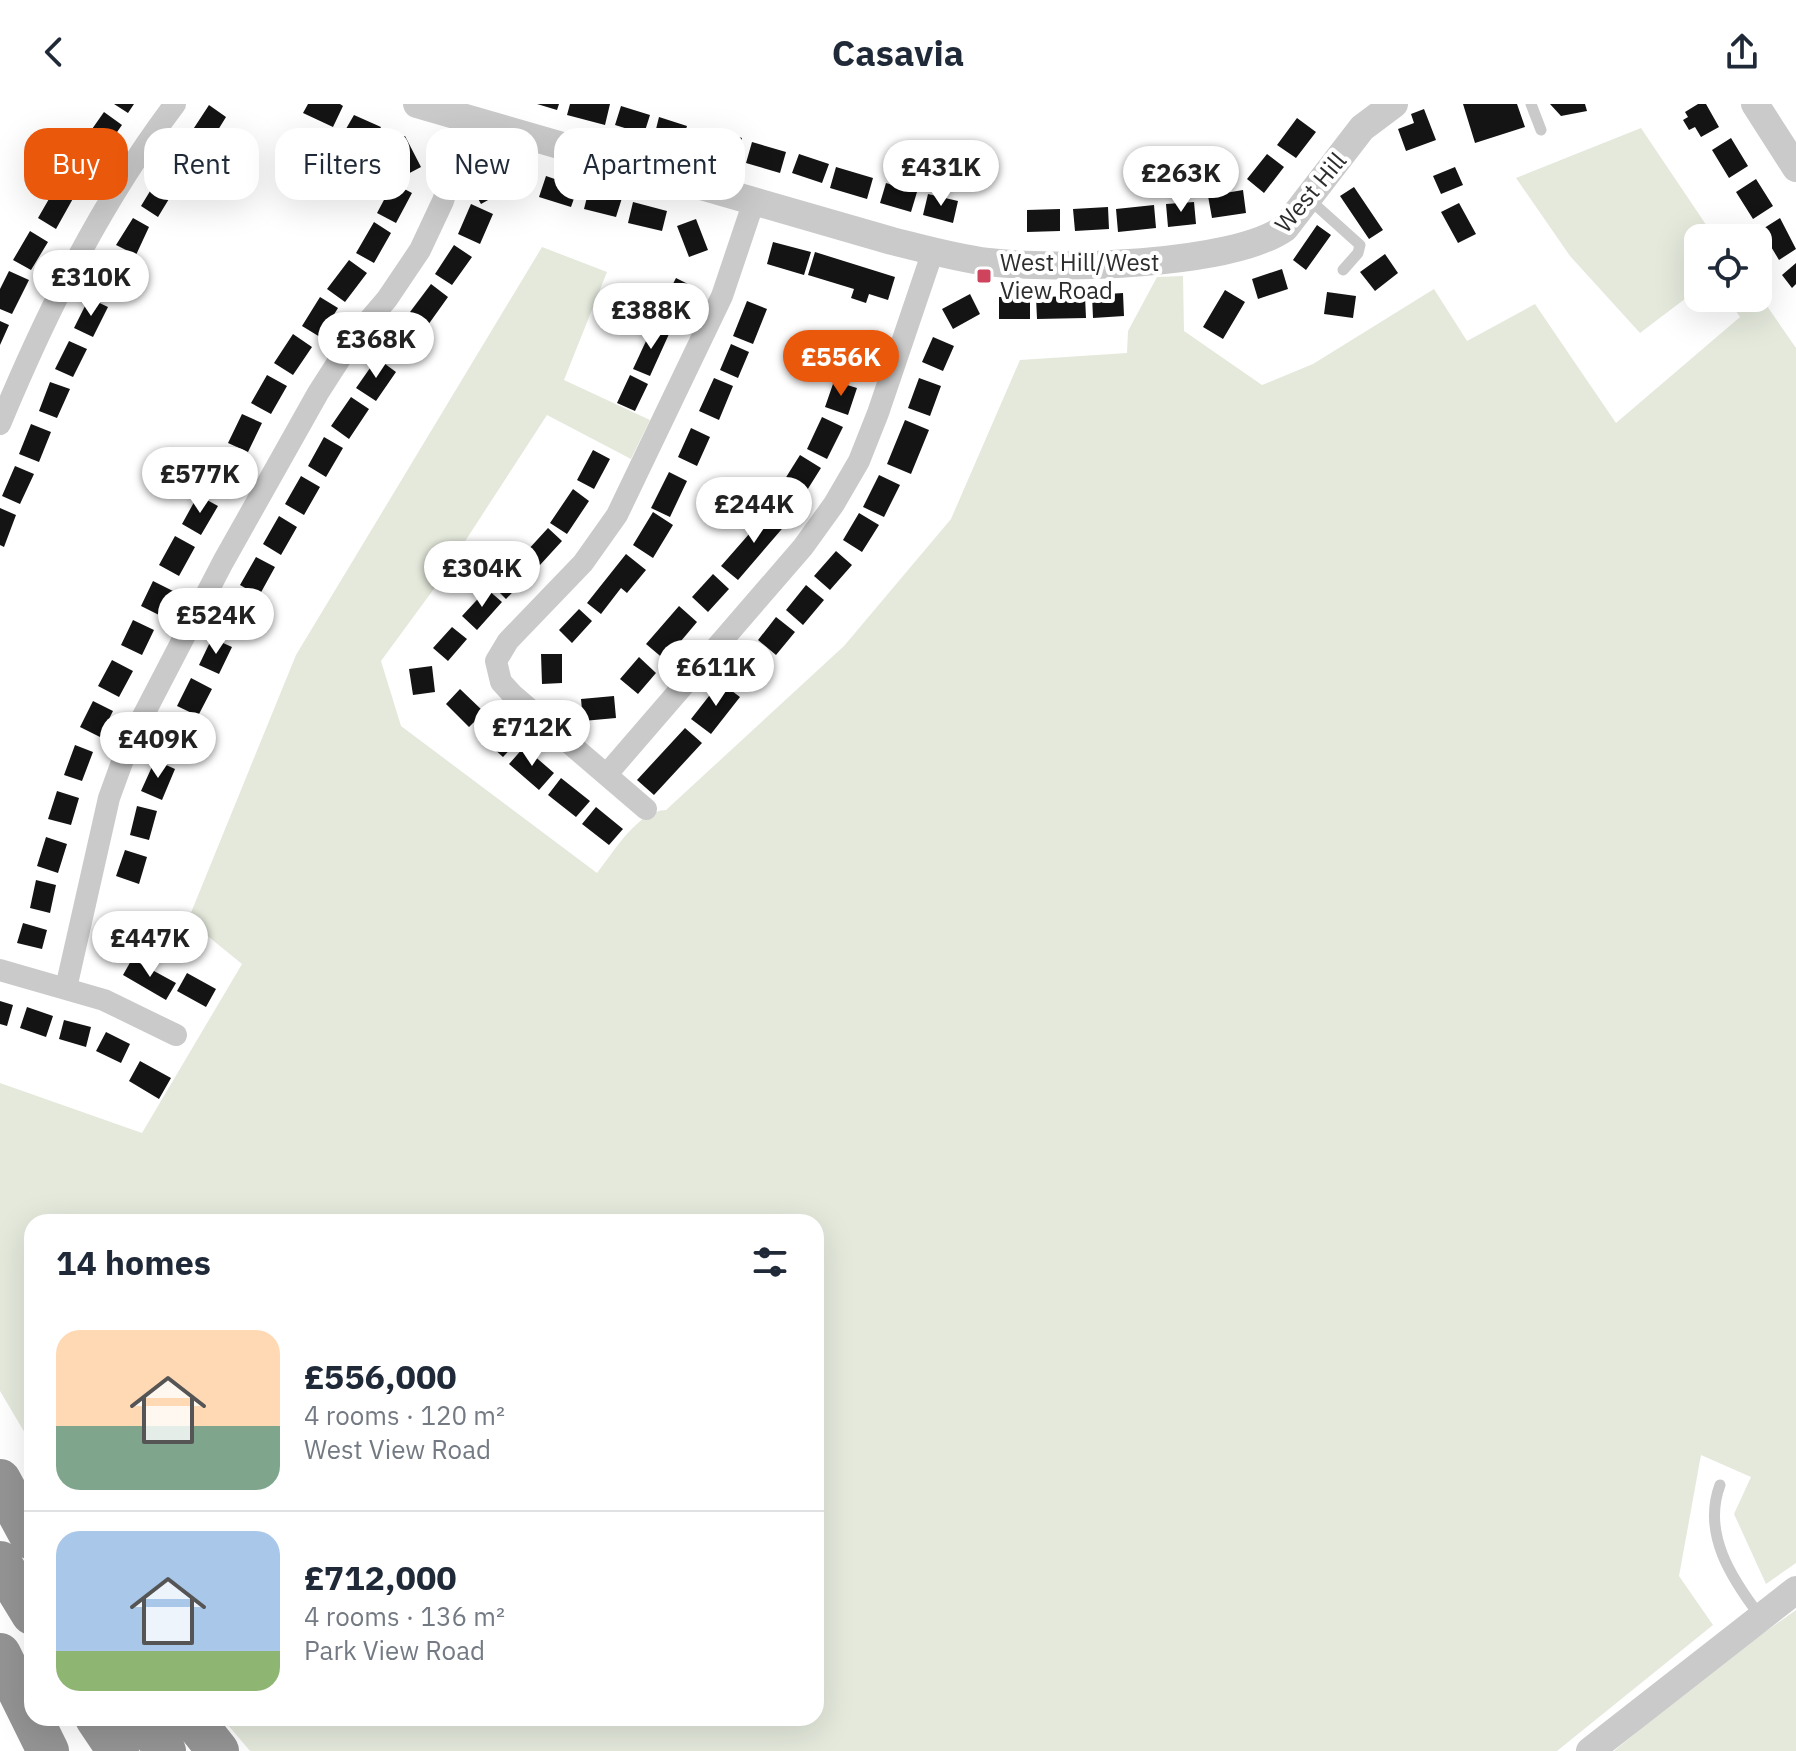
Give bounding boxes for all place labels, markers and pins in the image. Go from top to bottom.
pin: £431K [885,140,997,208]
pin: £263K [1125,146,1237,214]
place label: West Hill/West View Road [1000,246,1160,306]
pin: £310K [35,250,147,318]
marker: West Hill/West View Road [975,267,993,285]
pin: £388K [595,283,707,351]
pin: £368K [320,312,432,380]
pin: £556K [785,330,897,398]
pin: £577K [144,447,256,515]
pin: £244K [698,477,810,545]
pin: £304K [426,541,538,609]
pin: £524K [160,588,272,656]
pin: £611K [660,640,772,708]
pin: £712K [476,700,588,768]
pin: £409K [102,712,214,780]
pin: £447K [94,911,206,979]

